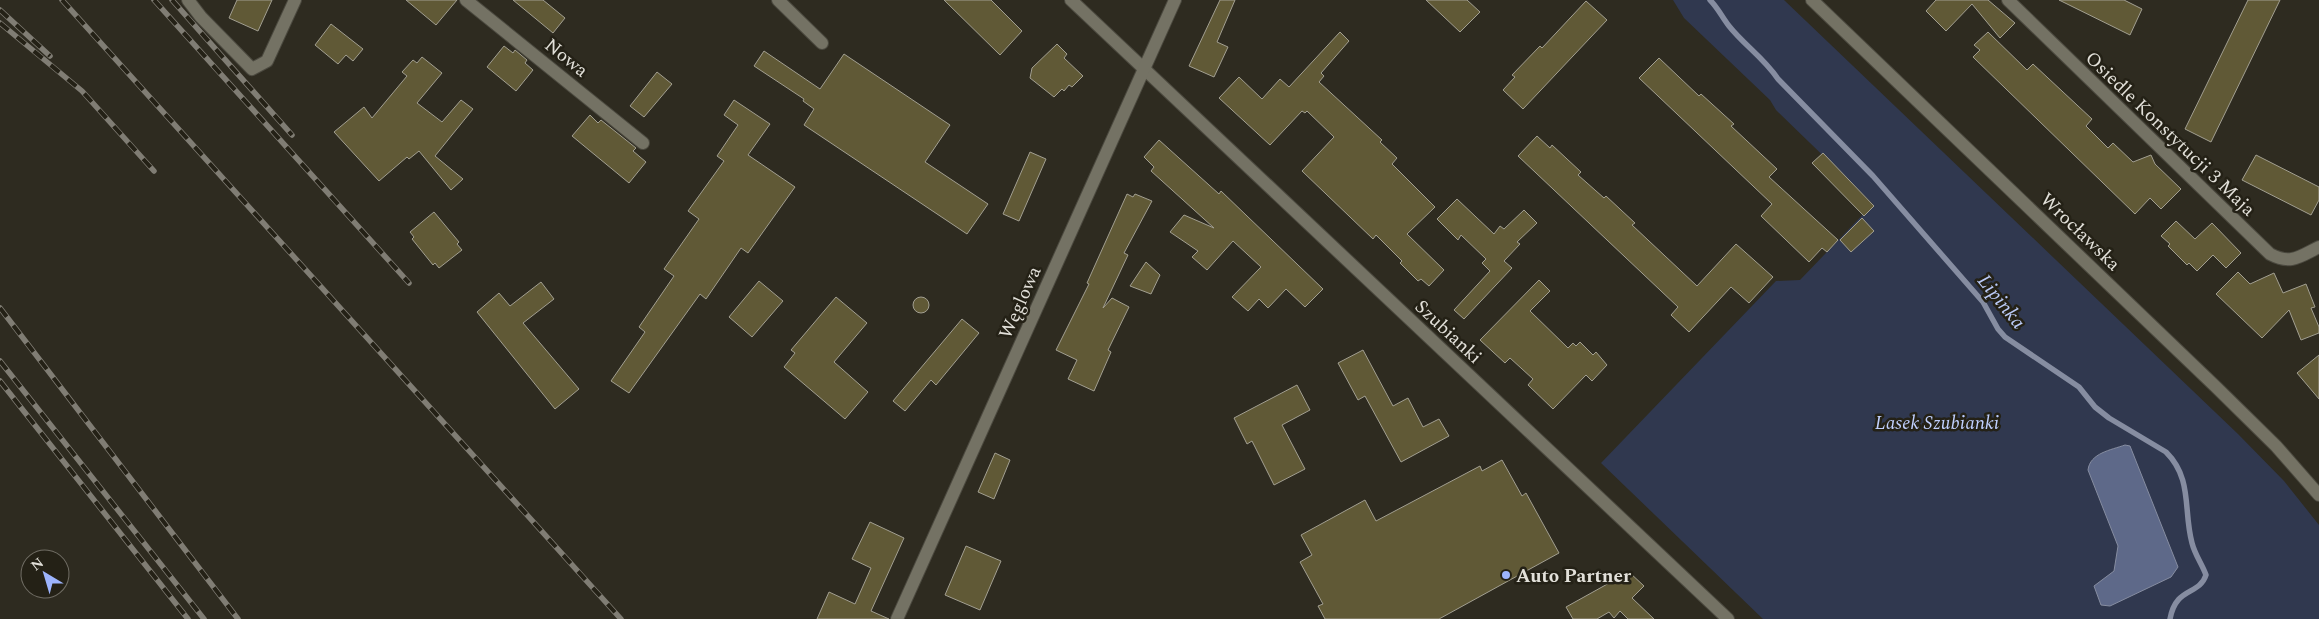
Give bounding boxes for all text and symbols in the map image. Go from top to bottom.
street label: Nowa [538,31,595,85]
street label: Osiedle Konstytucji 3 Maja [2078,45,2262,224]
street label: Wrocławska [2033,186,2127,279]
street label: Węglowa [991,261,1050,344]
water label: Lipinka [1970,268,2033,336]
street label: Szubianki [1408,293,1488,371]
park label: Lasek Szubianki [1875,409,1999,438]
north arrow [20,549,70,599]
text: N [26,552,48,576]
place label: Auto Partner [1516,562,1632,591]
marker: Auto Partner [1500,569,1512,581]

